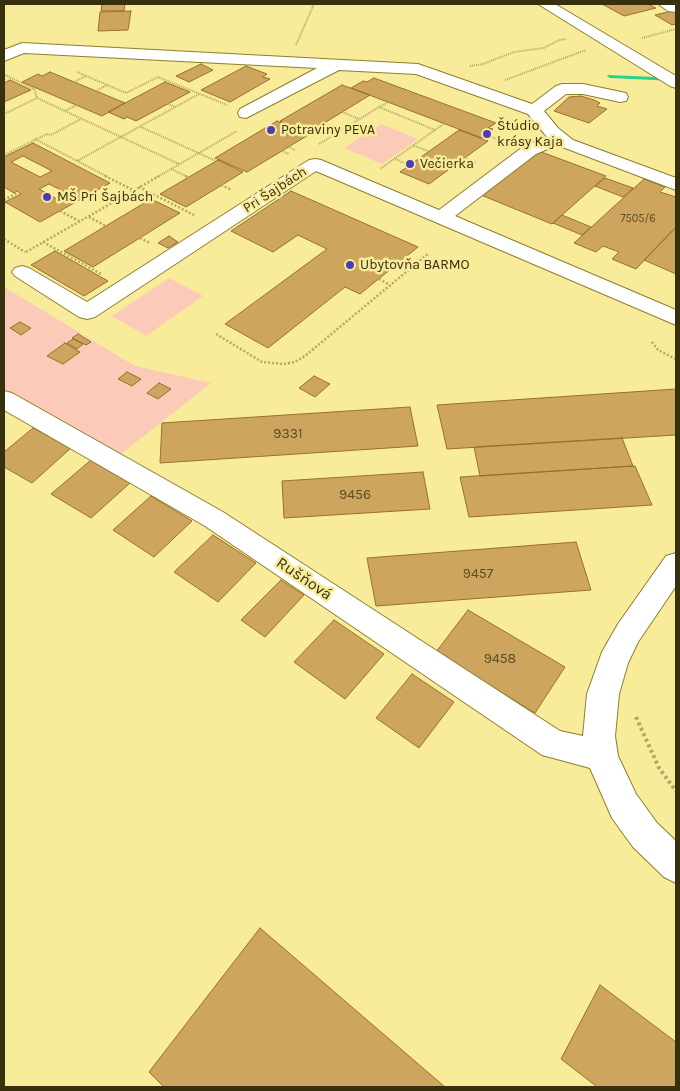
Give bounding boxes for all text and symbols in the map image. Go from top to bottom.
place label: Štúdio krásy Kaja [497,118,563,150]
place label: Potraviny PEVA [281,122,375,138]
marker: Potraviny PEVA [265,124,277,136]
marker: Štúdio krásy Kaja [481,128,493,140]
place label: Večierka [420,156,474,172]
marker: Večierka [404,158,416,170]
street label: Pri Šajbách [240,163,310,217]
place label: MŠ Pri Šajbách [57,189,153,205]
marker: MŠ Pri Šajbách [41,191,53,203]
house number: 7505/6 [620,212,656,226]
place label: Ubytovňa BARMO [360,257,470,273]
marker: Ubytovňa BARMO [344,259,356,271]
house number: 9331 [273,426,303,442]
house number: 9456 [339,487,371,503]
street label: Rušňová [272,553,336,605]
house number: 9457 [463,566,493,582]
house number: 9458 [484,651,516,667]

